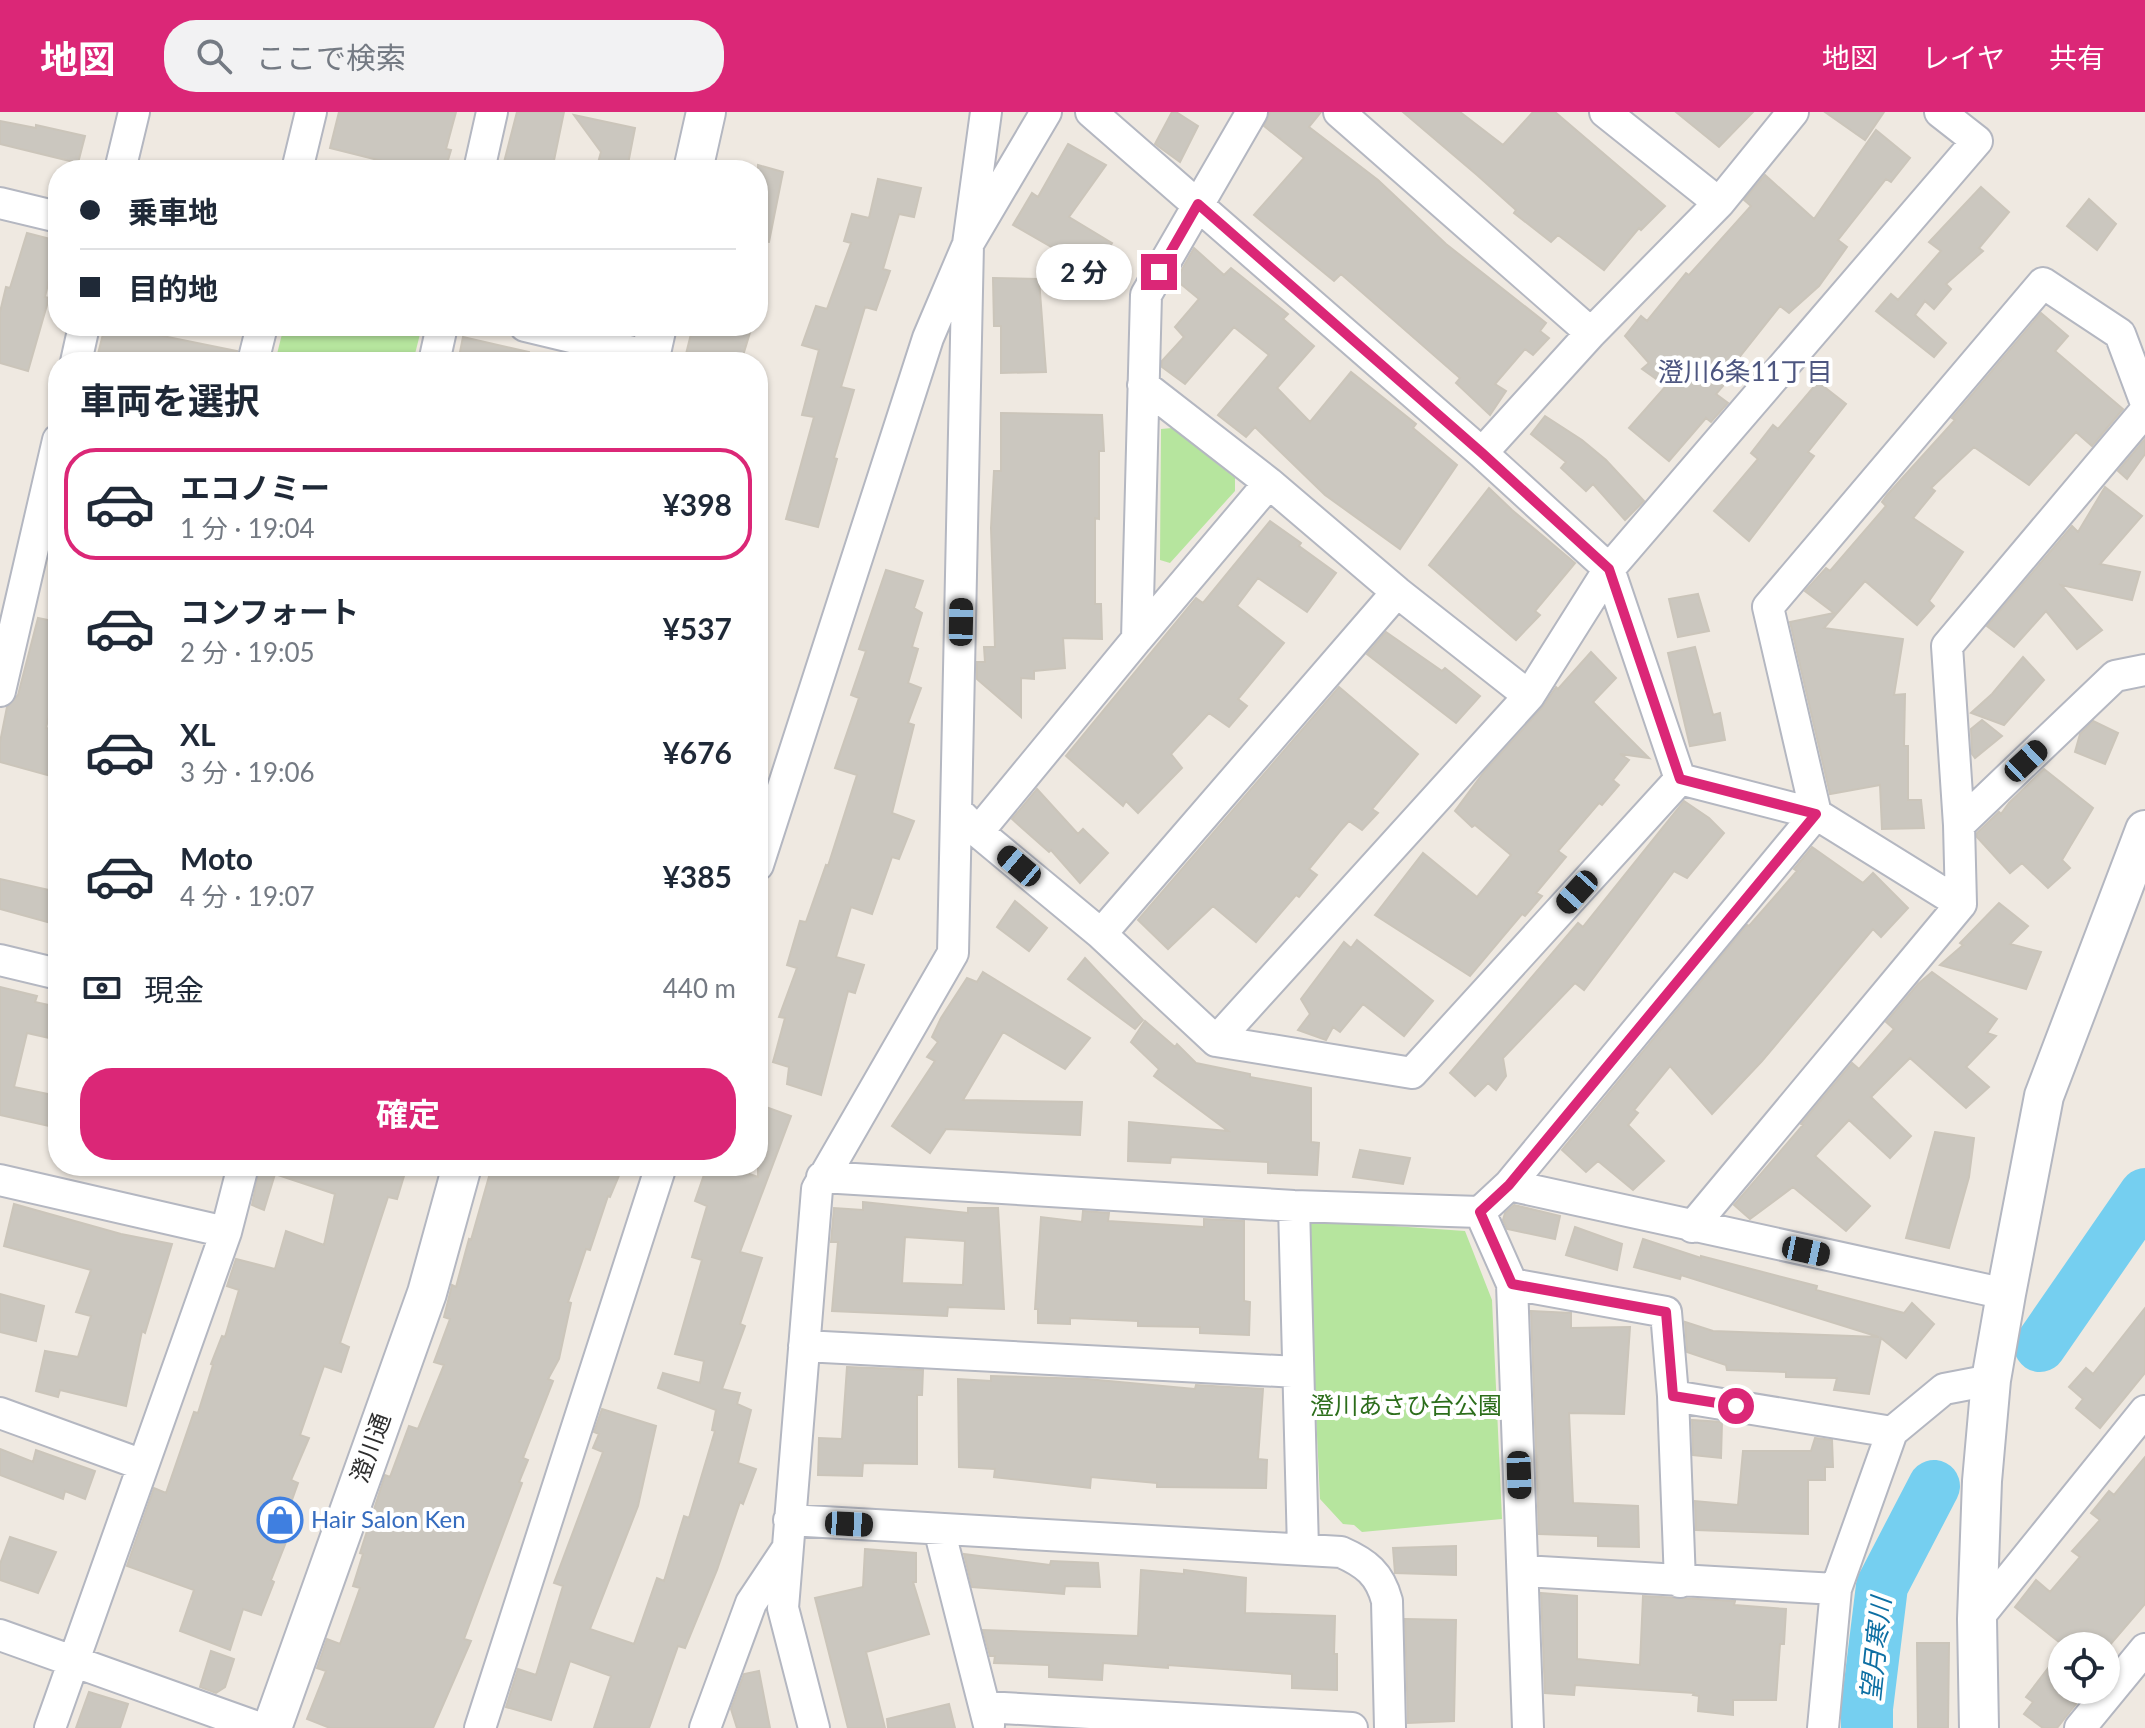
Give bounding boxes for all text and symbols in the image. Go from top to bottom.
search box [164,20,724,92]
icon: search [192,34,236,78]
text: 地図 [40,35,116,81]
text: ここで検索 [256,39,406,75]
text: 地図 [1822,40,1878,74]
text: レイヤ [1922,40,2005,74]
text: 共有 [2049,40,2105,74]
text: 乗車地 [128,193,218,229]
callout: 2 分 [1035,244,1131,300]
route end [1141,254,1177,290]
text: 2 分 [1060,256,1108,288]
text: 目的地 [128,270,218,306]
district label: 澄川6条11丁目 [1657,355,1833,387]
text: 車両を選択 [80,378,260,422]
icon: car [84,468,156,540]
text: エコノミー [180,469,330,505]
text: ¥398 [662,486,732,522]
text: 1 分 · 19:04 [180,512,315,544]
icon: car [84,592,156,664]
text: コンフォート [180,593,359,629]
car [949,598,973,646]
text: ¥537 [662,610,732,646]
text: 2 分 · 19:05 [180,636,315,668]
icon: car [84,716,156,788]
text: XL [180,716,216,752]
text: ¥676 [662,734,732,770]
car [2000,736,2052,786]
text: 3 分 · 19:06 [180,756,315,788]
icon: car [84,840,156,912]
text: Moto [180,840,253,876]
car [993,841,1045,891]
text: ¥385 [662,858,732,894]
car [1552,866,1602,918]
text: 4 分 · 19:07 [180,880,315,912]
icon: cash [80,966,124,1010]
text: 現金 [144,971,204,1007]
text: 440 m [663,972,736,1004]
button: 確定 [80,1068,736,1160]
car [1780,1234,1832,1268]
route start [1718,1388,1754,1424]
park label: 澄川あさひ台公園 [1310,1390,1502,1419]
street label: 澄川通 [344,1409,396,1486]
car [1506,1451,1532,1499]
shop icon: Hair Salon Ken [256,1496,304,1544]
place label: Hair Salon Ken [311,1504,466,1533]
car [824,1511,874,1537]
water label: 望月寒川 [1854,1593,1897,1702]
map controls [2048,1632,2120,1704]
button: locate [2048,1632,2120,1704]

